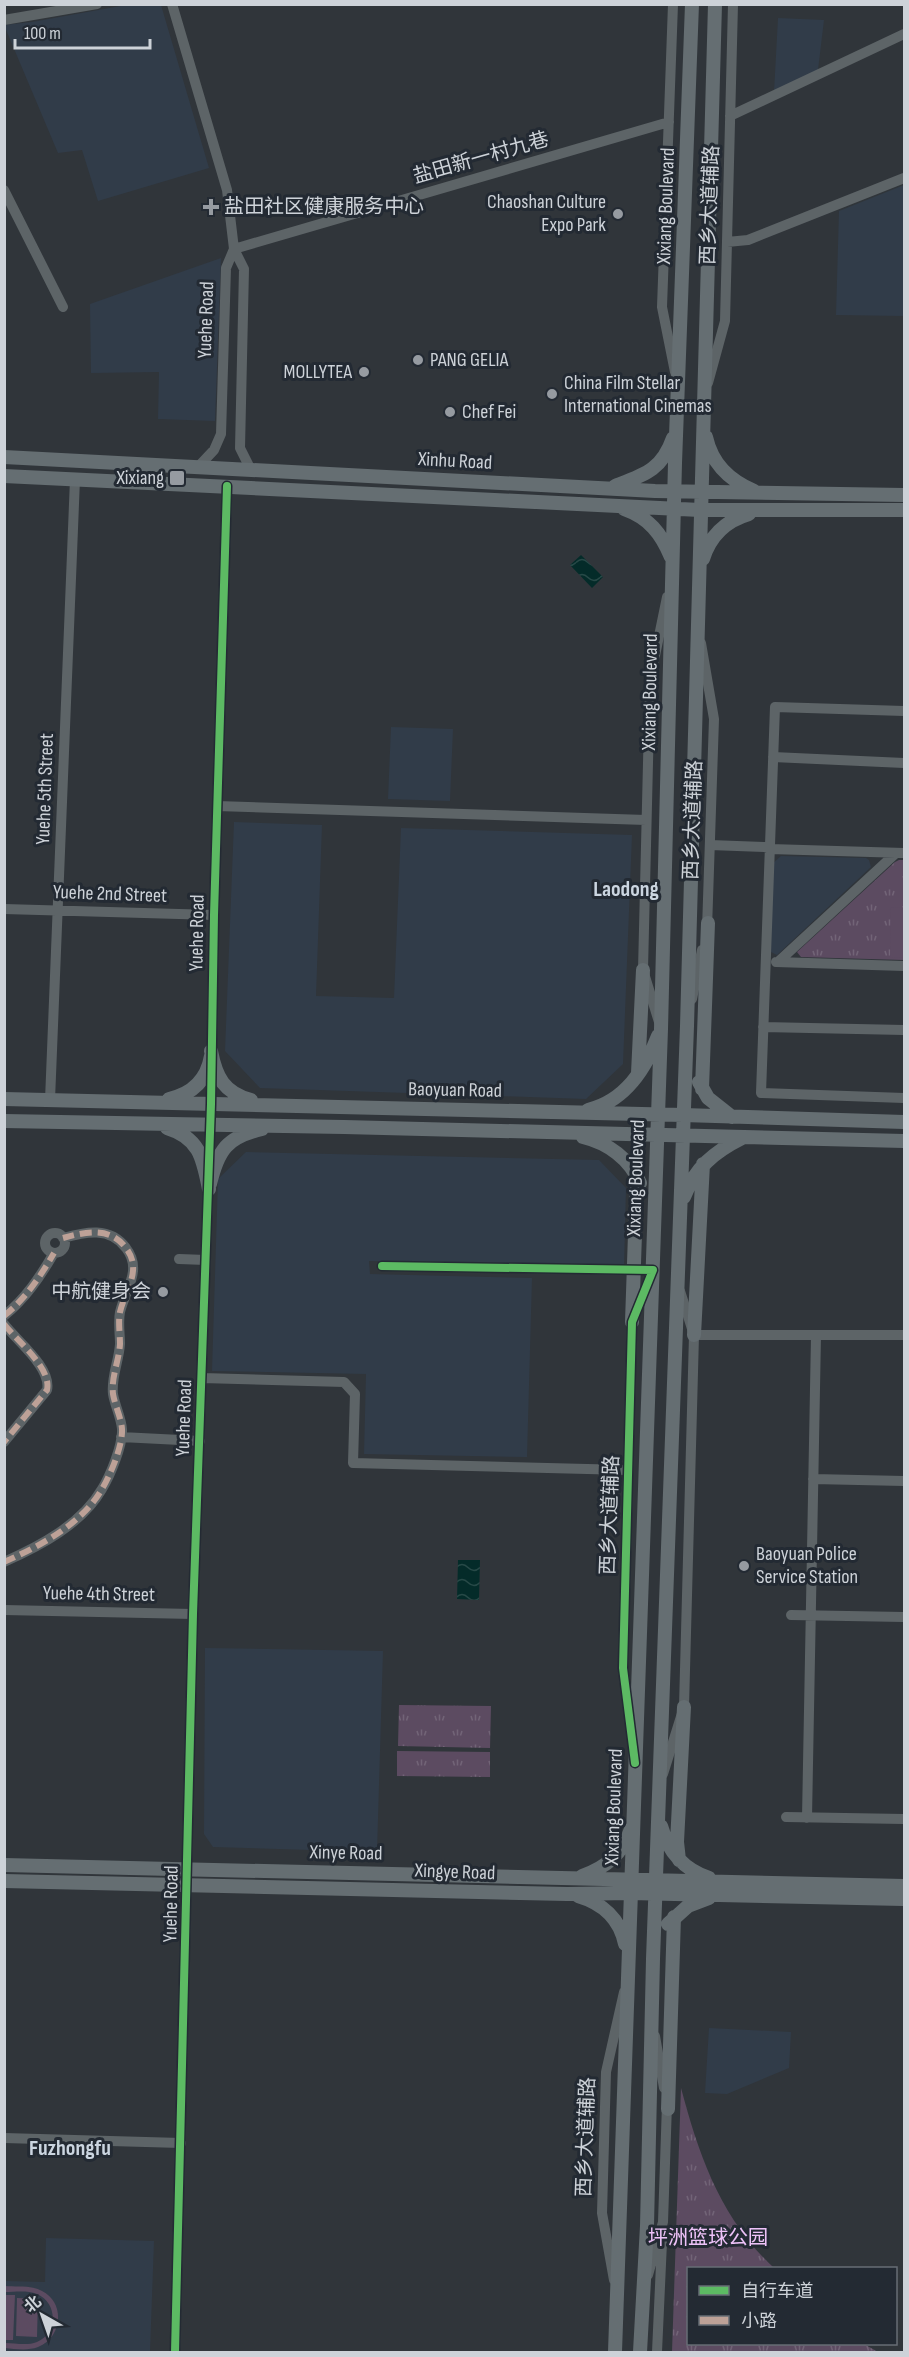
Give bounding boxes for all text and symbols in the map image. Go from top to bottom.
scale bar [15,12,150,50]
text: 100 m [24,23,61,44]
street label: 盐田新一村九巷 [410,127,552,189]
street label: 西乡大道辅路 [696,145,724,265]
street label: Xixiang Boulevard [652,147,680,266]
place label: Chaoshan Culture Expo Park [487,190,606,237]
place label: 盐田社区健康服务中心 [224,195,424,219]
marker: 盐田社区健康服务中心 [202,198,220,216]
marker: Chaoshan Culture Expo Park [611,207,625,221]
street label: Yuehe Road [193,281,219,359]
place label: PANG GELIA [430,348,509,372]
marker: PANG GELIA [411,353,425,367]
place label: MOLLYTEA [284,360,352,384]
marker: MOLLYTEA [357,365,371,379]
place label: China Film Stellar International Cinemas [564,371,712,418]
marker: China Film Stellar International Cinemas [545,387,559,401]
place label: Chef Fei [462,400,516,424]
marker: Chef Fei [443,405,457,419]
street label: Xinhu Road [416,447,493,475]
place label: Xixiang [115,466,164,490]
marker: Xixiang [168,469,186,487]
street label: Xixiang Boulevard [637,633,663,752]
street label: Yuehe 5th Street [31,733,59,845]
street label: 西乡大道辅路 [679,760,707,880]
district label: Laodong [593,876,659,903]
street label: Yuehe 2nd Street [52,880,168,908]
street label: Yuehe Road [184,894,210,972]
street label: Baoyuan Road [408,1077,502,1103]
street label: Xixiang Boulevard [622,1119,650,1238]
place label: 中航健身会 [51,1280,151,1304]
marker: 中航健身会 [156,1285,170,1299]
street label: Yuehe Road [171,1379,197,1457]
street label: 西乡大道辅路 [596,1455,624,1575]
place label: Baoyuan Police Service Station [756,1542,858,1589]
marker: Baoyuan Police Service Station [737,1559,751,1573]
street label: Yuehe 4th Street [43,1581,155,1607]
street label: Xixiang Boulevard [600,1748,628,1867]
street label: Xinye Road [308,1840,383,1866]
street label: Xingye Road [413,1859,496,1885]
street label: Yuehe Road [158,1865,184,1943]
street label: 西乡大道辅路 [572,2077,600,2197]
district label: Fuzhongfu [29,2135,111,2162]
park label: 坪洲篮球公园 [648,2226,768,2250]
legend [687,2267,897,2345]
text: 自行车道 [741,2281,813,2302]
north arrow [12,2285,72,2345]
text: 北 [21,2292,46,2317]
text: 小路 [741,2311,777,2332]

